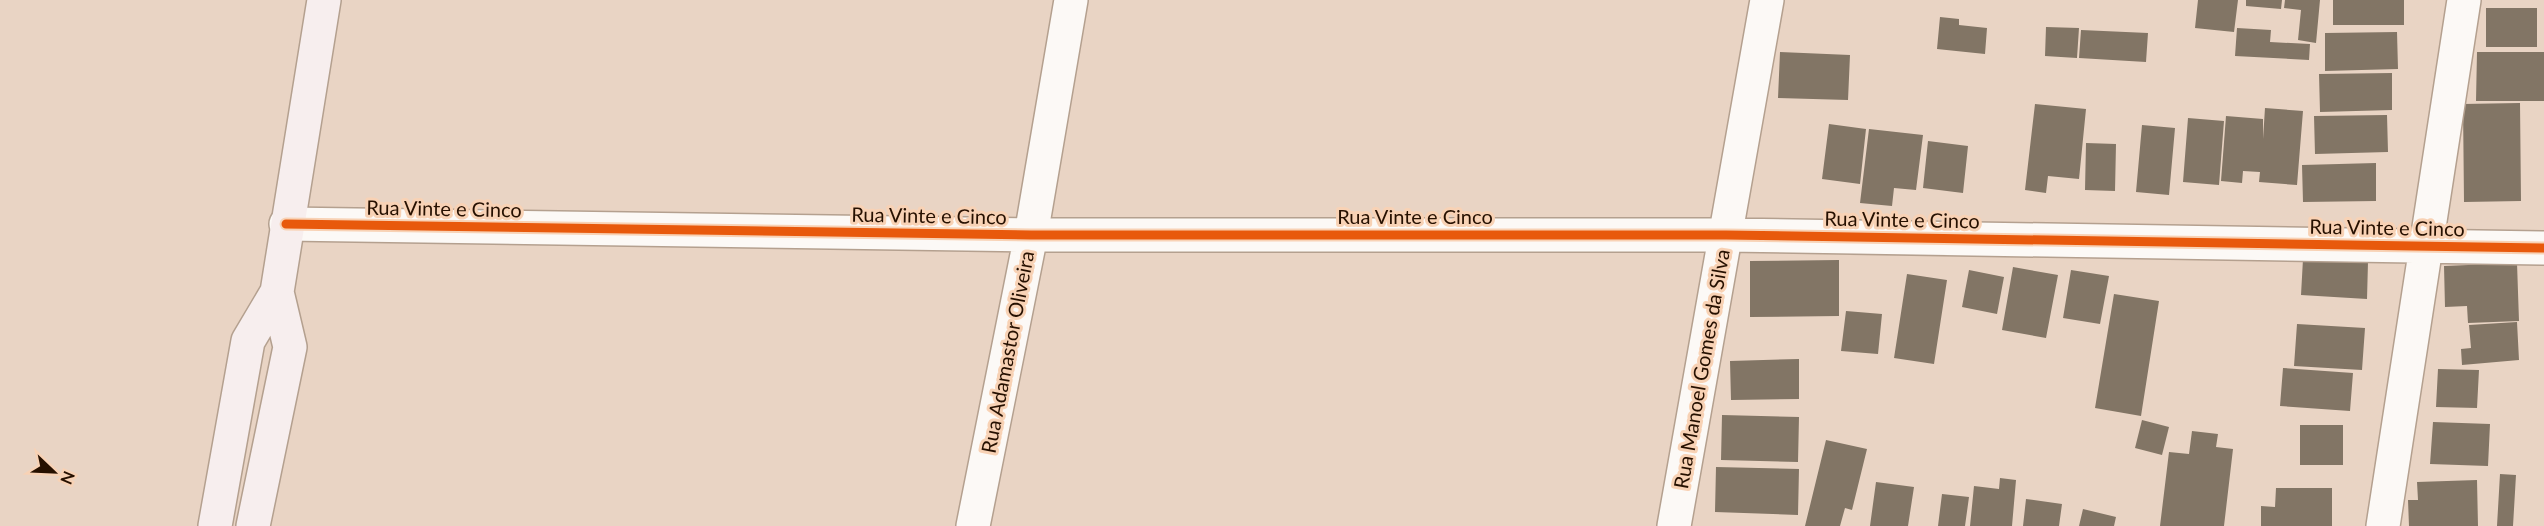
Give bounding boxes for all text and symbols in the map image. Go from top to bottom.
street label: Rua Vinte e Cinco [366,195,522,221]
street label: Rua Vinte e Cinco [851,202,1007,228]
street label: Rua Vinte e Cinco [1337,204,1493,228]
street label: Rua Vinte e Cinco [1824,206,1980,232]
street label: Rua Vinte e Cinco [2309,214,2465,240]
street label: Rua Manoel Gomes da Silva [1668,247,1734,490]
street label: Rua Adamastor Oliveira [976,249,1038,455]
north arrow [24,442,84,502]
text: N [57,469,79,487]

